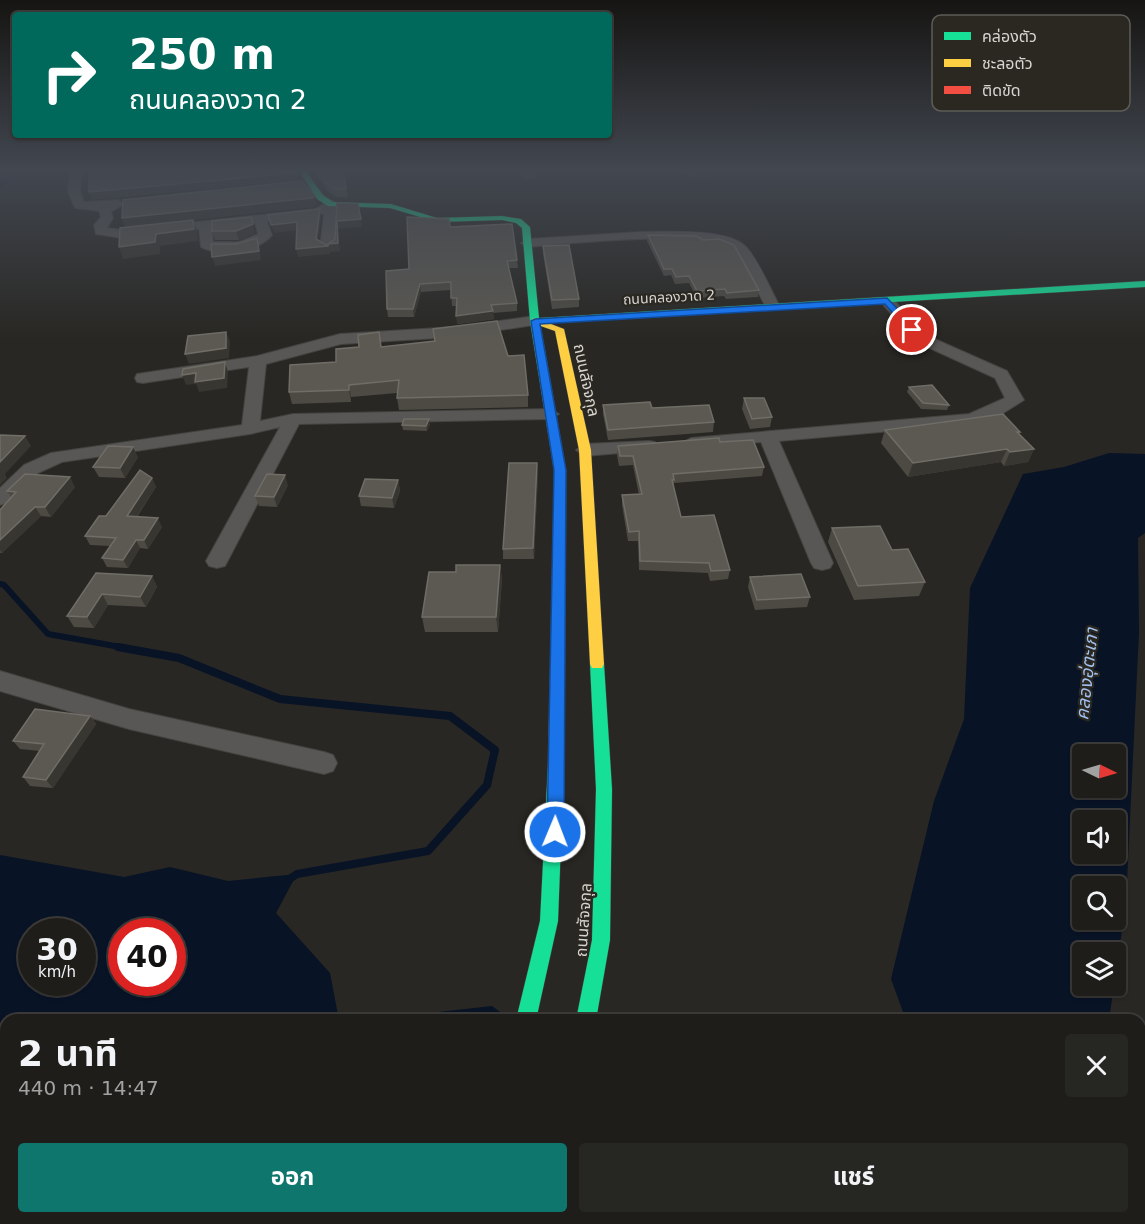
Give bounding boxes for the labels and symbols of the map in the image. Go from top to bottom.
legend [932,15,1130,111]
text: คล่องตัว [982,27,1037,46]
text: ชะลอตัว [982,54,1033,73]
text: ติดขัด [982,81,1021,100]
street label: ถนนคลองวาด 2 [622,287,716,307]
pin [886,304,937,355]
street label: ถนนสัจจกุล [570,342,604,418]
water label: คลองอุ่ตะเภา [1071,626,1103,721]
north arrow [1072,744,1126,798]
position arrow [523,800,587,864]
street label: ถนนสัจจกุล [571,882,596,958]
speed limit sign: 40 [108,918,186,996]

